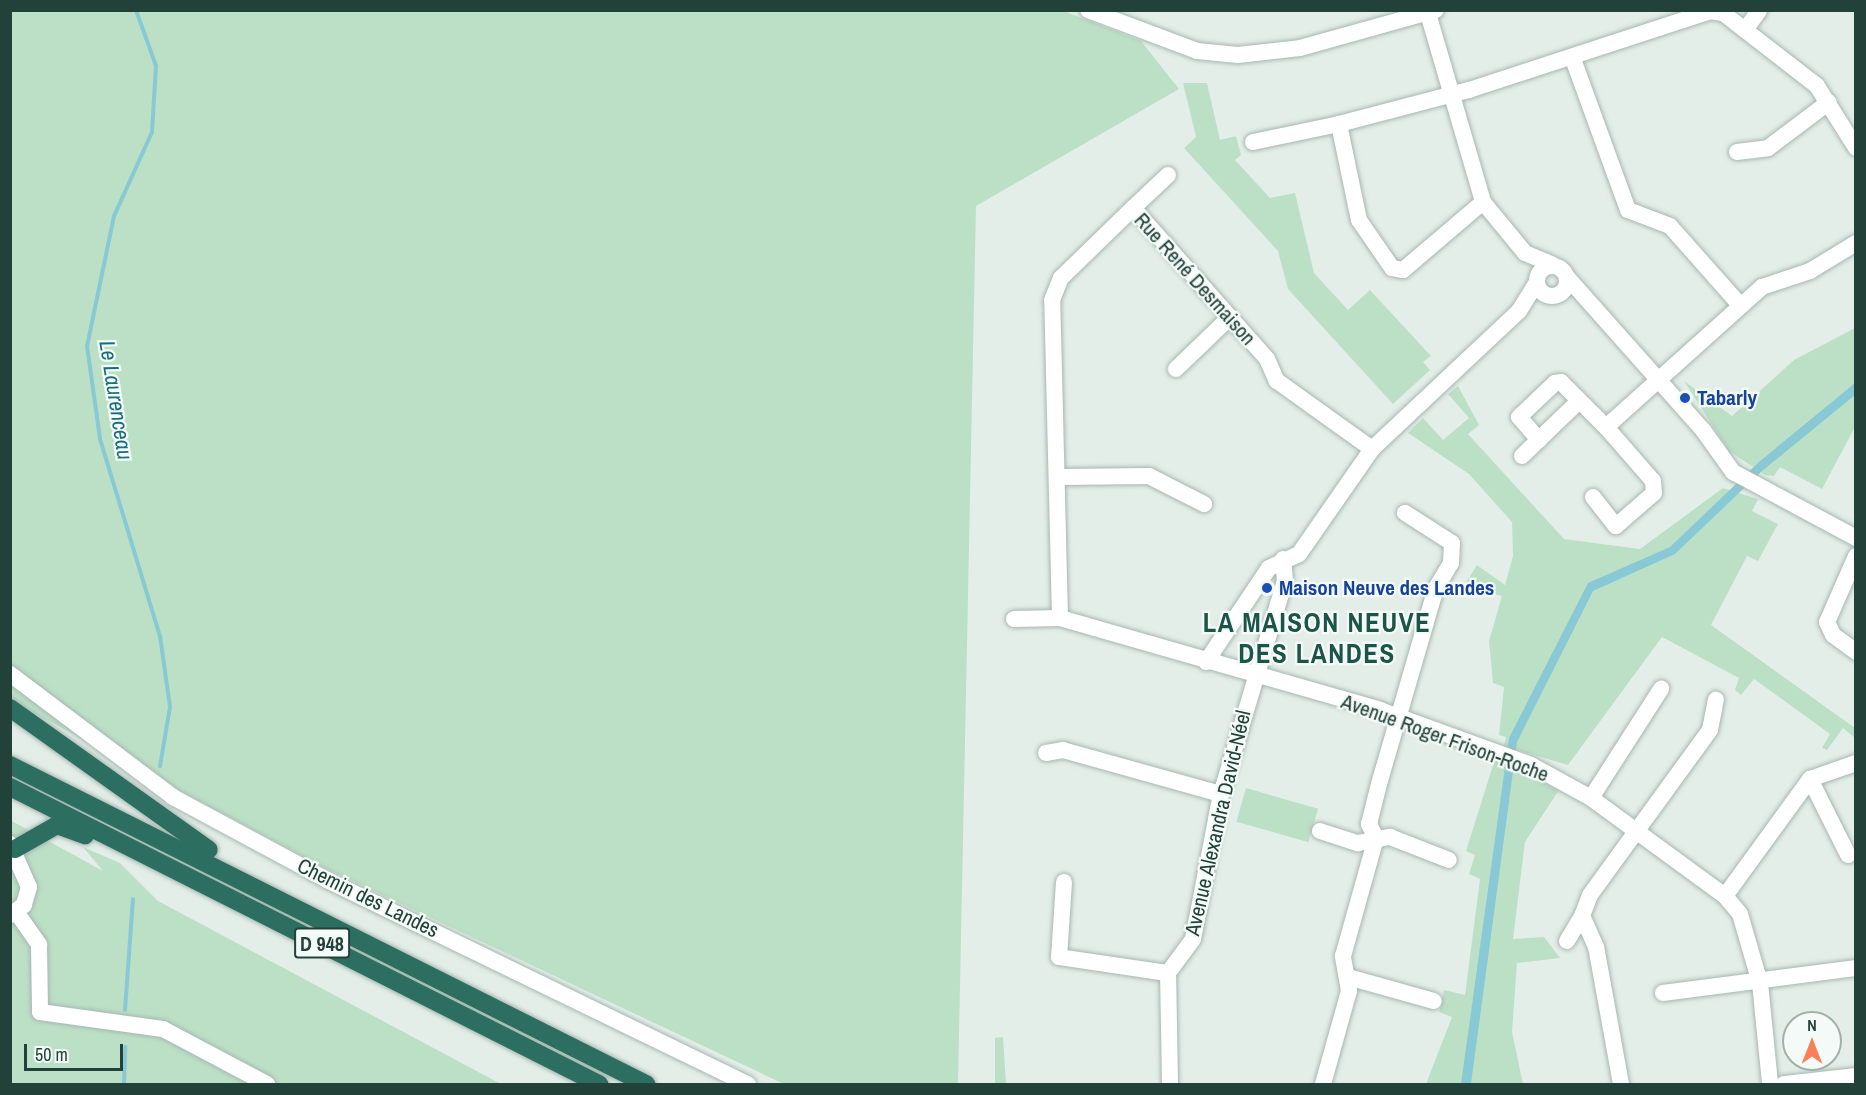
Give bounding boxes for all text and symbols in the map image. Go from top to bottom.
street label: Rue René Desmaison [1129,208,1261,350]
water label: Le Laurenceau [94,338,138,462]
place label: Tabarly [1697,385,1757,411]
marker: Tabarly [1678,391,1692,405]
place label: Maison Neuve des Landes [1279,575,1494,601]
marker: Maison Neuve des Landes [1260,581,1274,595]
district label: LA MAISON NEUVE DES LANDES [1202,606,1432,669]
street label: Avenue Roger Frison-Roche [1338,689,1552,787]
street label: Avenue Alexandra David-Néel [1180,707,1256,939]
street label: Chemin des Landes [293,853,443,943]
road number: D 948 [294,926,350,960]
north arrow [1782,1011,1842,1071]
text: N [1807,1014,1817,1036]
scale bar [27,1032,126,1070]
text: 50 m [35,1042,68,1067]

